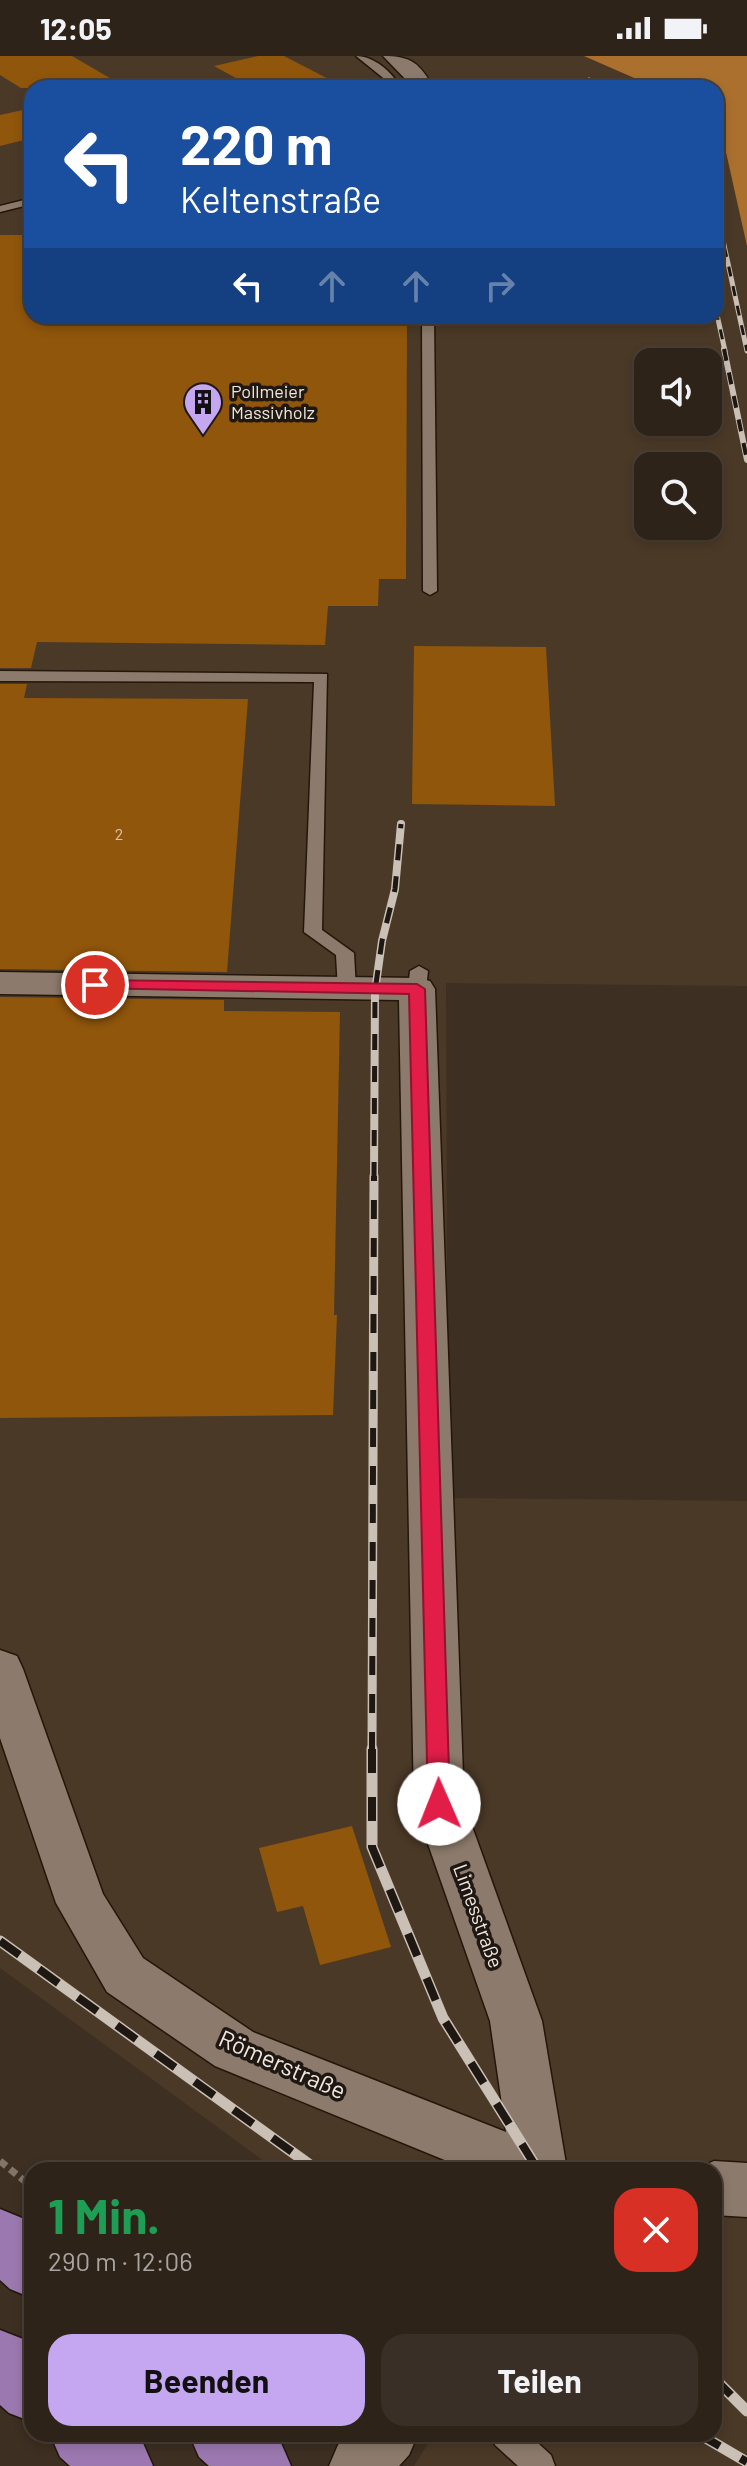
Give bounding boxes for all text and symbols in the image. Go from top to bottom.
text: 12:05 [40,10,112,46]
text: 220 m [180,109,333,176]
icon: left [48,112,152,216]
text: Keltenstraße [180,177,381,220]
icon: left [226,264,270,308]
icon: ahead [310,264,354,308]
icon: ahead [394,264,438,308]
icon: right [478,264,522,308]
map controls [634,348,722,540]
button: sound [634,348,722,436]
place label: Pollmeier Massivholz [231,380,315,423]
building icon: Pollmeier Massivholz [182,381,224,436]
button: search [634,452,722,540]
house number: 2 [115,824,123,843]
pin [61,951,129,1019]
icon: arrive [73,963,117,1007]
position arrow [397,1762,481,1846]
street label: Limesstraße [449,1860,509,1971]
street label: Römerstraße [215,2023,351,2105]
text: 1 Min. [48,2186,160,2244]
button: close [614,2188,698,2272]
text: 290 m · 12:06 [48,2245,193,2276]
button: Beenden [48,2334,365,2426]
button: Teilen [381,2334,698,2426]

